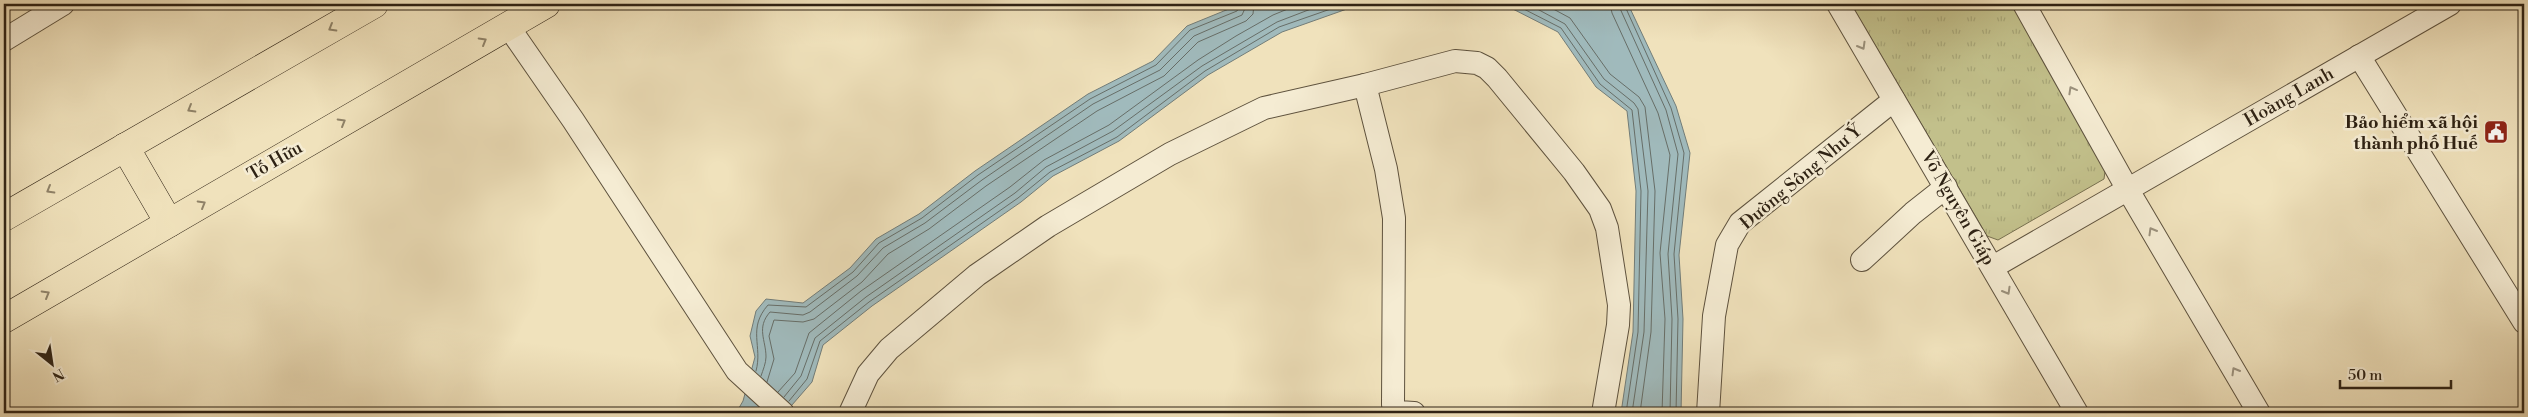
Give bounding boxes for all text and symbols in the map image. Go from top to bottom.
one-way arrow [328,22,337,32]
one-way arrow [477,37,486,47]
one-way arrow [1856,40,1866,49]
street label: Hoàng Lanh [2240,62,2338,132]
one-way arrow [2068,86,2078,95]
one-way arrow [187,103,196,113]
place label: Bảo hiểm xã hội thành phố Huế [2345,111,2478,155]
one-way arrow [337,119,346,129]
street label: Đường Sông Như Ý [1735,119,1868,235]
public building icon: Bảo hiểm xã hội thành phố Huế [2483,119,2509,145]
street label: Tố Hữu [243,136,307,186]
street label: Võ Nguyên Giáp [1915,146,2000,270]
one-way arrow [47,184,56,194]
one-way arrow [196,200,205,210]
one-way arrow [2149,228,2159,237]
one-way arrow [2000,286,2010,295]
one-way arrow [40,291,49,301]
north arrow [28,340,78,390]
scale bar [2340,357,2452,389]
text: N [49,364,67,385]
text: 50 m [2348,366,2382,385]
one-way arrow [2231,368,2241,377]

